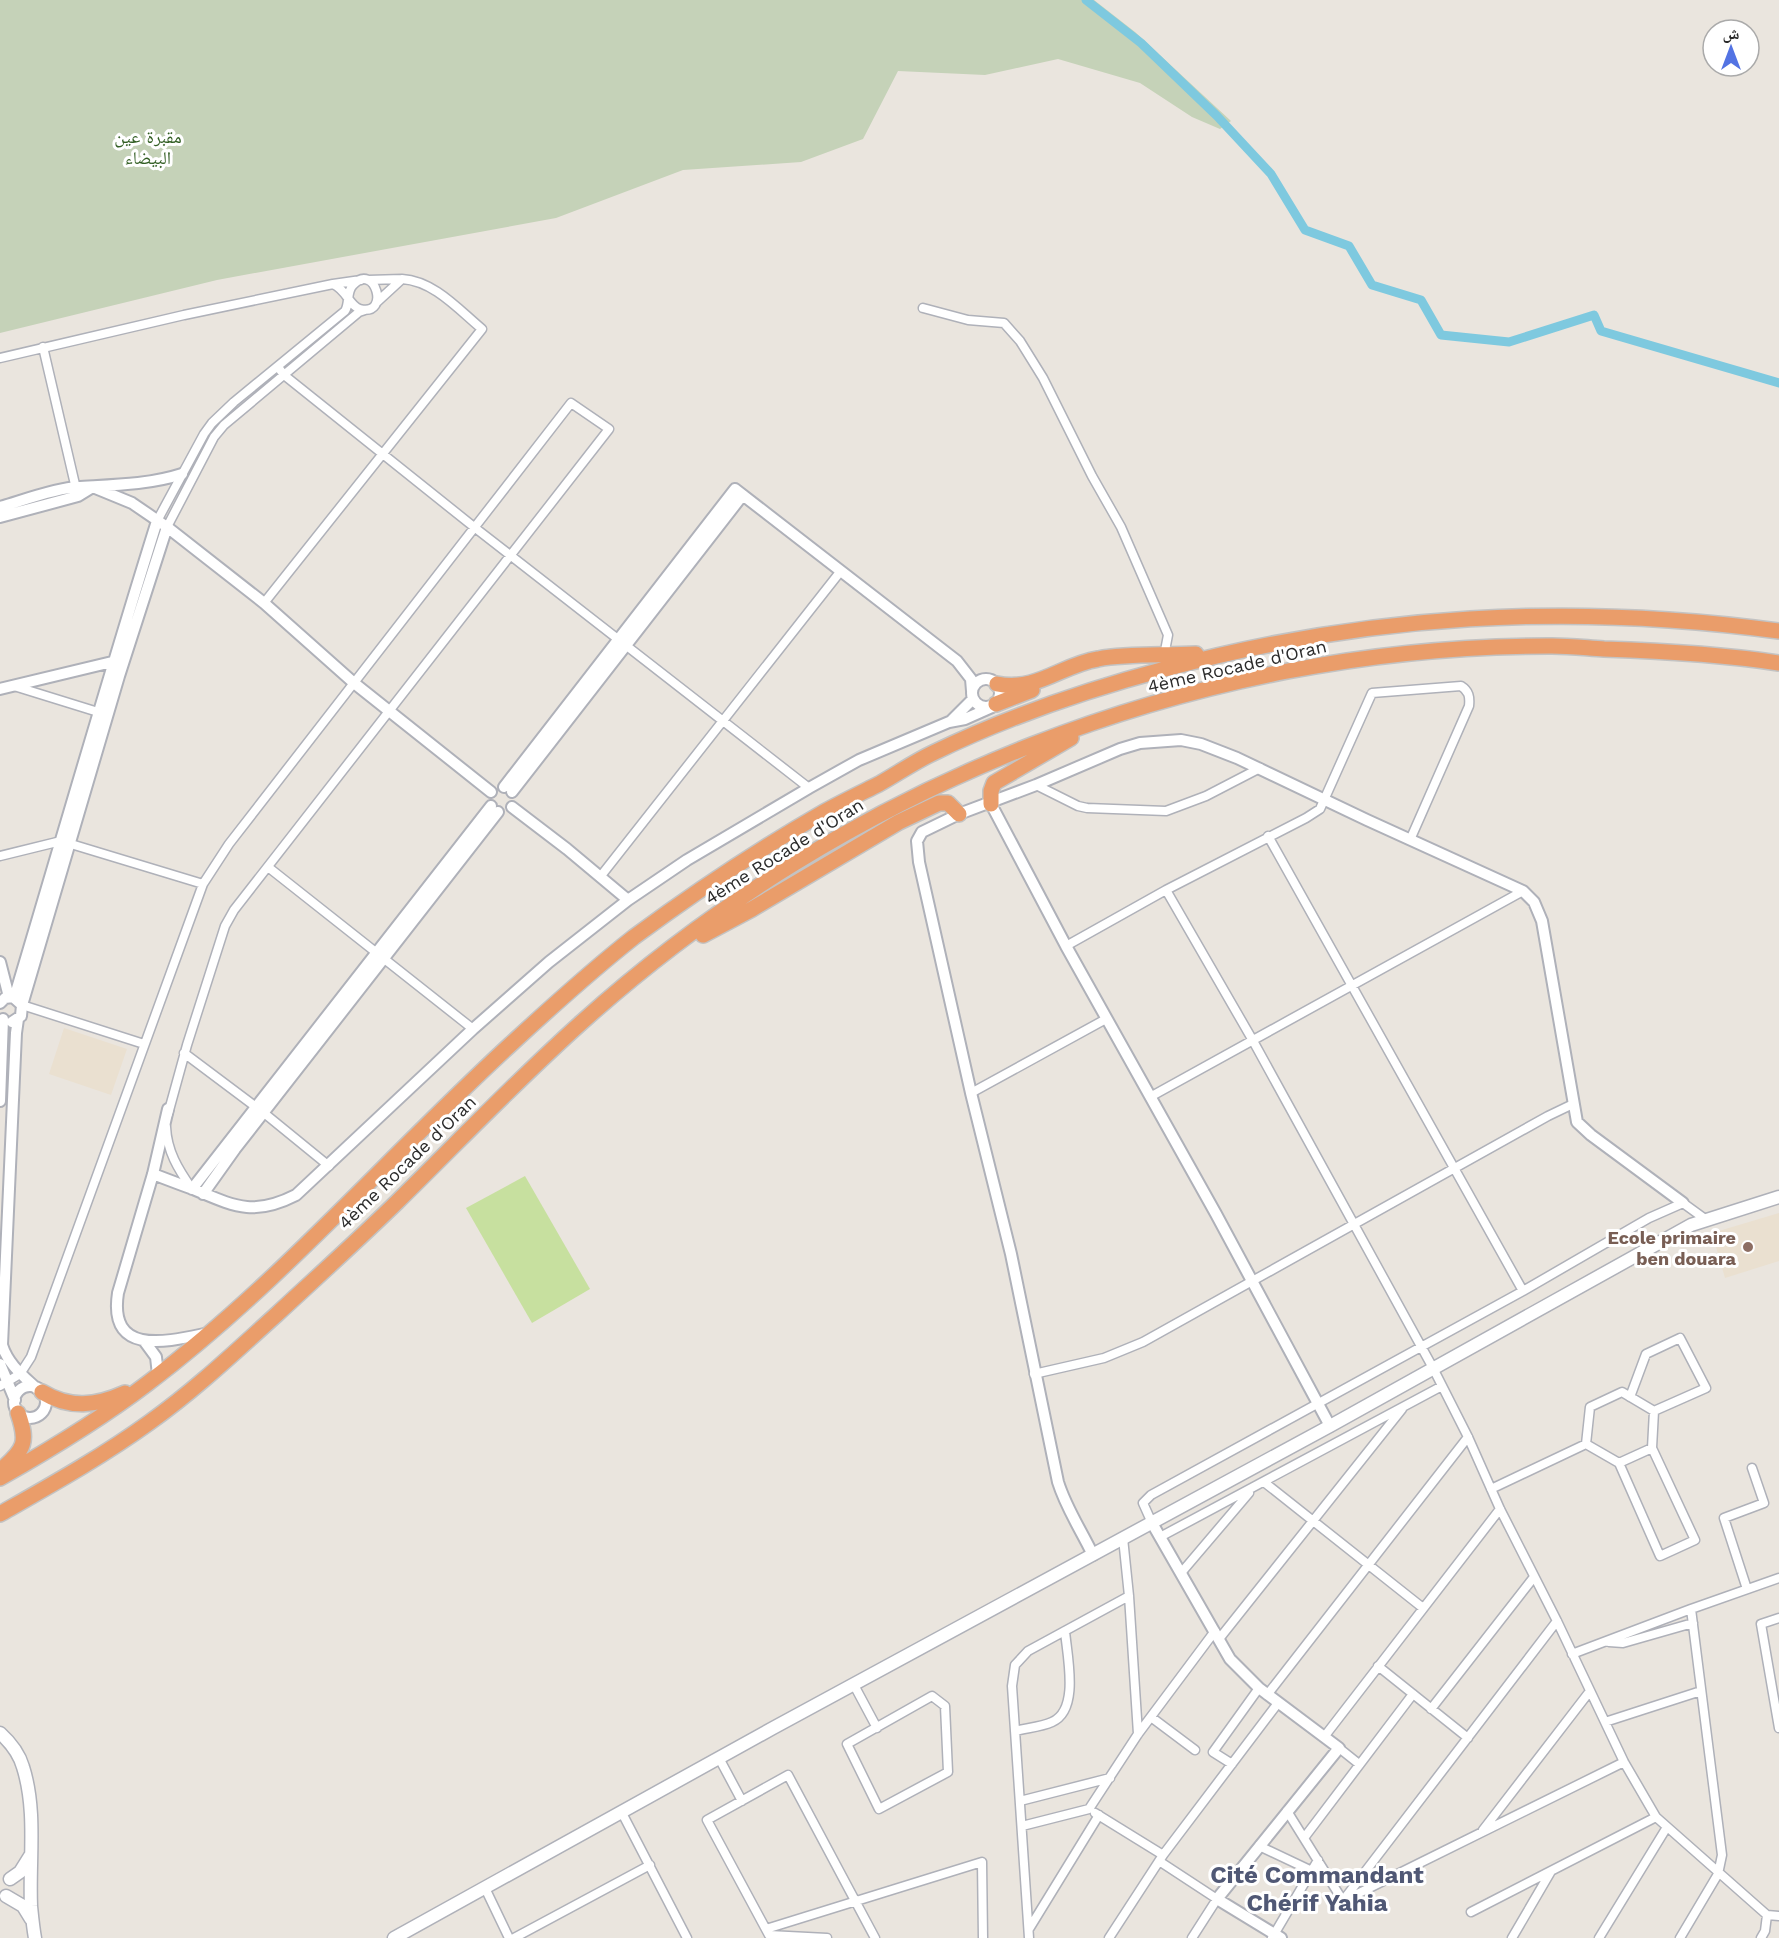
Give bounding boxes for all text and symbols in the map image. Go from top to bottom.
north arrow [1701,18,1761,78]
text: ش [1723,24,1740,43]
park label: مقبرة عين البيضاء [114,126,182,168]
street label: 4ème Rocade d'Oran [1146,635,1328,697]
street label: 4ème Rocade d'Oran [701,794,867,908]
street label: 4ème Rocade d'Oran [334,1091,480,1233]
place label: Ecole primaire ben douara [1607,1227,1737,1269]
marker: Ecole primaire ben douara [1741,1240,1755,1254]
district label: Cité Commandant Chérif Yahia [1210,1861,1424,1917]

